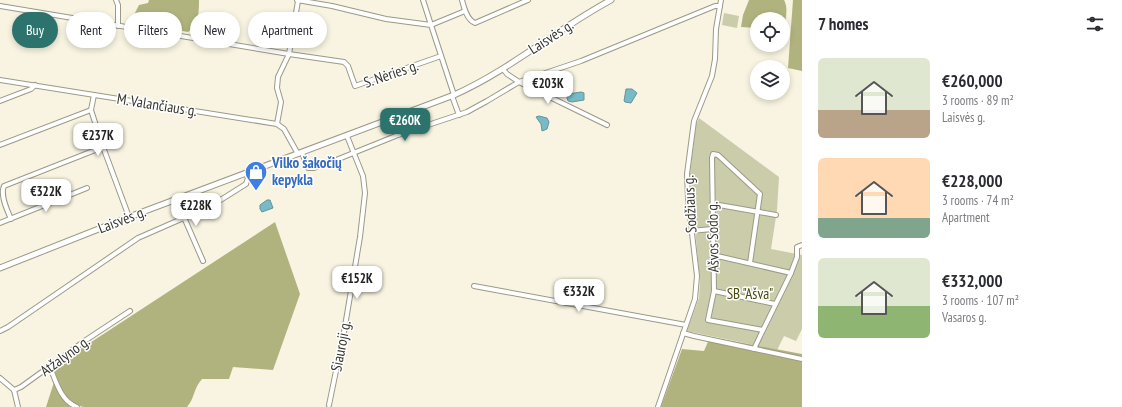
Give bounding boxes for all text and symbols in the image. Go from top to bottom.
chip: Buy [12,12,58,48]
chip: Rent [66,12,116,48]
chip: Filters [124,12,182,48]
chip: New [190,12,240,48]
chip: Apartment [248,12,327,48]
map controls [750,12,790,100]
button: locate [750,12,790,52]
text: 7 homes [818,13,869,35]
icon: filters [1084,13,1106,35]
street label: Laisvės g. [525,15,577,58]
street label: S. Nėries g. [361,55,421,92]
button: layers [750,60,790,100]
text: €260,000 [942,70,1003,92]
pin: €203K [520,71,576,105]
icon: home [850,74,898,122]
text: €203K [532,75,564,92]
street label: M. Valančiaus g. [116,89,199,120]
text: 3 rooms · 89 m² [942,92,1014,109]
pin: €260K [377,108,433,142]
text: Laisvės g. [942,109,985,126]
text: €260K [389,112,421,129]
pin: €237K [70,123,126,157]
text: €237K [82,127,114,144]
place label: Vilko šakočių kepykla [271,153,342,189]
shop icon: Vilko šakočių kepykla [243,159,269,192]
text: €228,000 [942,170,1003,192]
street label: Sodžiaus g. [678,174,701,233]
icon: home [850,174,898,222]
pin: €322K [18,179,74,213]
text: €322K [30,183,62,200]
text: 3 rooms · 74 m² [942,192,1014,209]
pin: €228K [168,193,224,227]
text: €228K [180,197,212,214]
street label: Ašvos Sodo g. [702,201,723,273]
street label: Laisvės g. [95,202,149,237]
text: Apartment [942,209,990,226]
pin: €152K [329,266,385,300]
text: €152K [341,270,373,287]
text: €332,000 [942,270,1003,292]
icon: home [850,274,898,322]
pin: €332K [551,279,607,313]
text: €332K [563,283,595,300]
park label: SB "Ašva" [727,284,773,303]
text: 3 rooms · 107 m² [942,292,1019,309]
text: Vasaros g. [942,309,987,326]
street label: Siauroji g. [326,318,355,373]
street label: Atžalyno g. [36,331,94,380]

